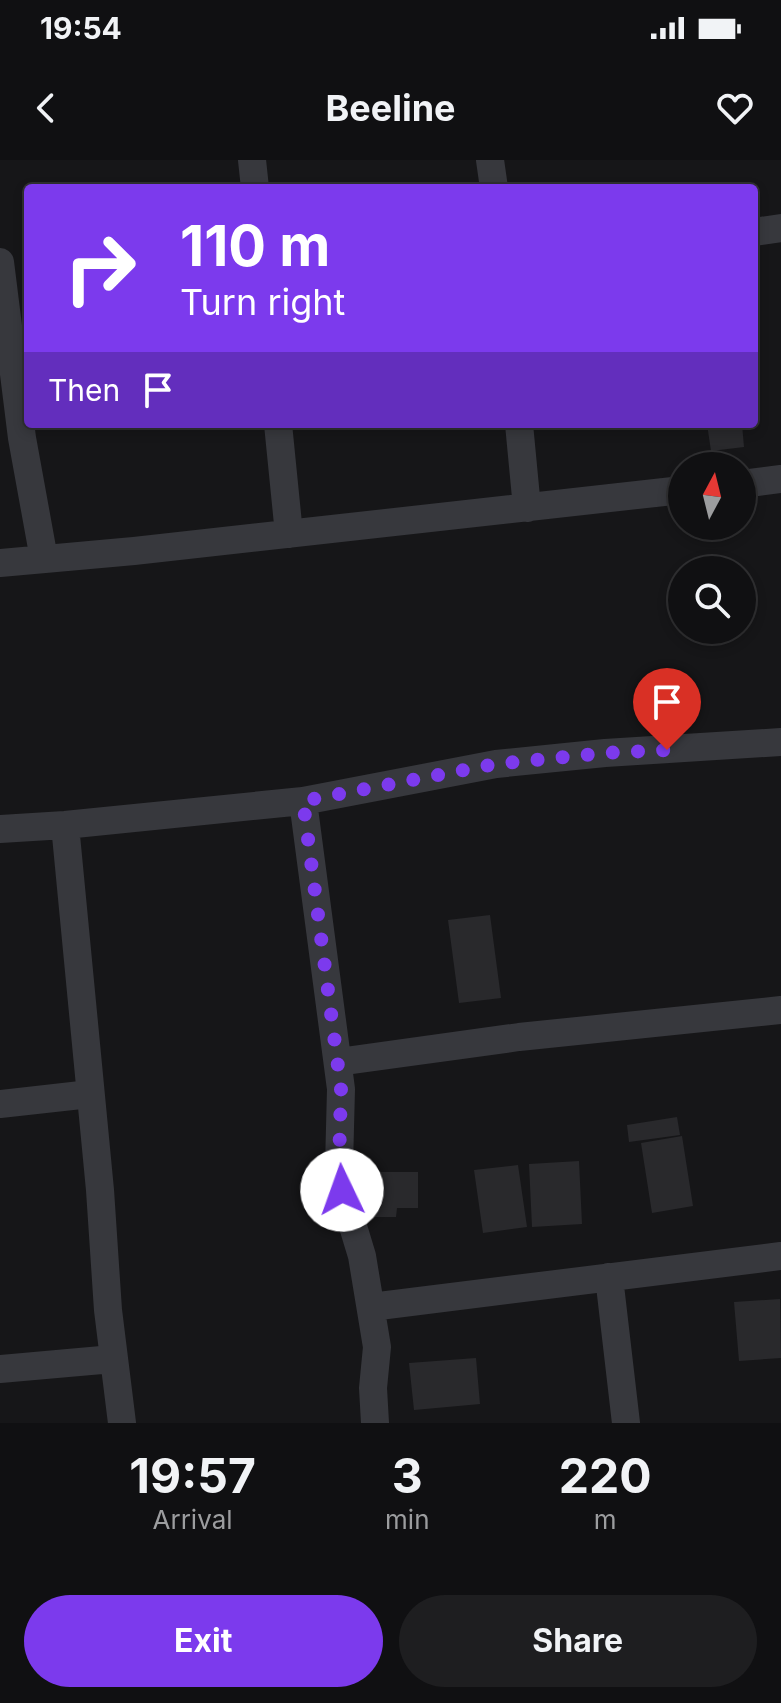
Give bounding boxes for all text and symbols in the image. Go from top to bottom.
text: 19:54 [40,10,122,46]
icon: back [24,86,68,130]
text: Beeline [325,86,456,130]
icon: heart [713,86,757,130]
text: 110 m [180,212,330,280]
icon: right [48,216,152,320]
text: Turn right [180,280,345,324]
icon: arrive [136,368,180,412]
text: Then [48,372,120,408]
north arrow [668,452,756,540]
map controls [668,452,756,644]
button: search [668,556,756,644]
pin [633,668,701,750]
icon: arrive [645,680,689,724]
position arrow [300,1148,384,1232]
text: 19:57 [129,1446,256,1505]
text: 3 [392,1446,423,1505]
text: 220 [559,1446,652,1505]
text: Arrival [153,1504,233,1535]
text: min [385,1504,430,1535]
text: m [594,1504,617,1535]
button: Exit [24,1595,383,1687]
button: Share [399,1595,757,1687]

